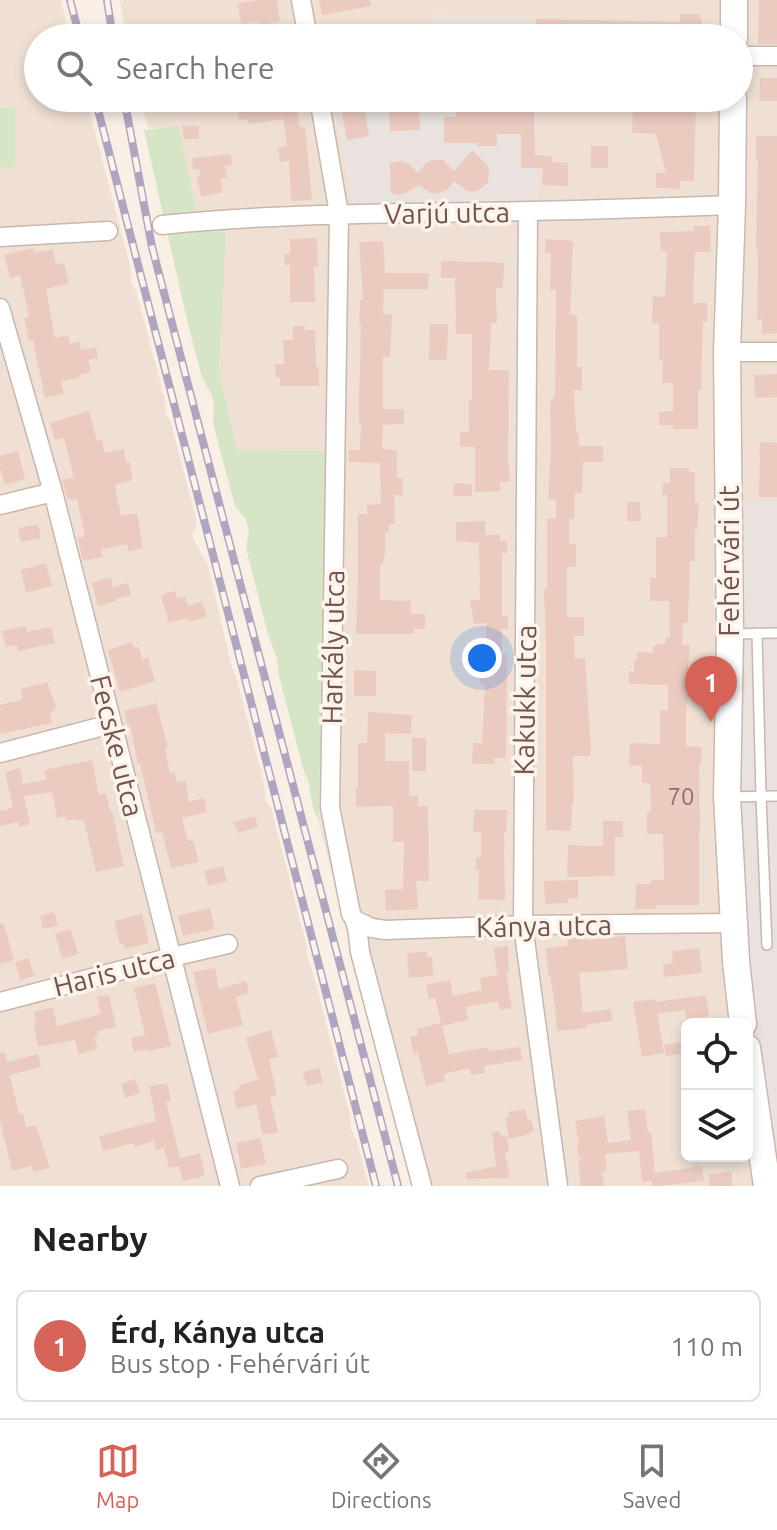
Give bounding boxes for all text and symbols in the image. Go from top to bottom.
search box [24,24,753,112]
icon: search [52,46,96,90]
text: Search here [116,51,275,85]
street label: Varjú utca [384,196,510,229]
street label: Fehérvári út [713,485,744,637]
street label: Harkály utca [316,569,349,725]
street label: Kakukk utca [508,624,541,775]
your location [462,638,502,678]
pin: 1 [685,656,737,722]
street label: Fecske utca [85,672,150,820]
house number: 70 [667,783,695,810]
street label: Kánya utca [476,909,612,942]
street label: Haris utca [50,941,178,1002]
map controls [681,1018,753,1162]
button: locate [681,1018,753,1090]
button: layers [681,1090,753,1162]
text: Nearby [32,1219,147,1257]
text: Érd, Kánya utca [110,1315,325,1349]
text: 1 [53,1332,67,1361]
text: 110 m [671,1332,743,1361]
text: Bus stop · Fehérvári út [110,1349,370,1378]
tab: Map [96,1439,140,1512]
tab: Directions [331,1439,431,1512]
tab: Saved [623,1439,681,1512]

